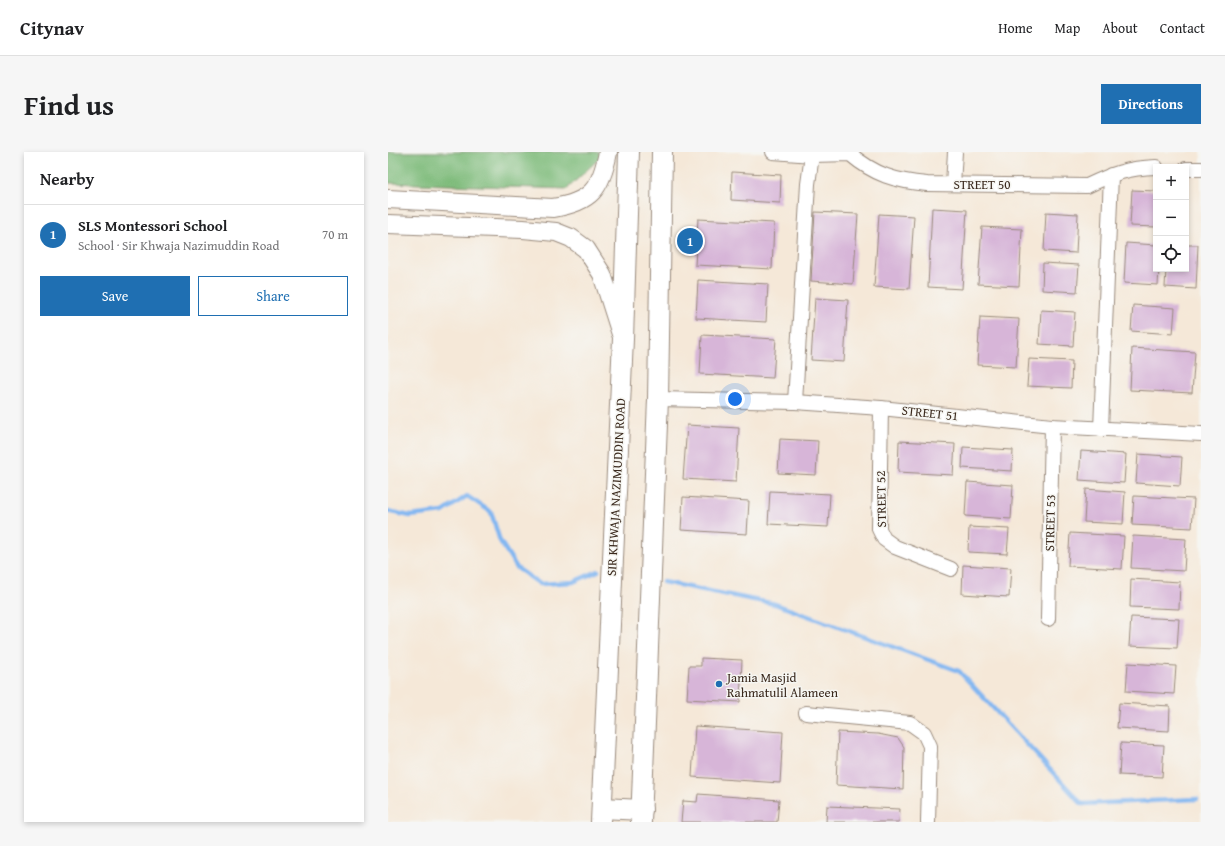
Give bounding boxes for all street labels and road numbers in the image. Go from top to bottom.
street label: STREET 50 [954,175,1010,194]
street label: SIR KHWAJA NAZIMUDDIN ROAD [602,397,630,576]
street label: STREET 51 [901,401,959,425]
street label: STREET 52 [871,470,891,528]
street label: STREET 53 [1040,494,1060,552]

